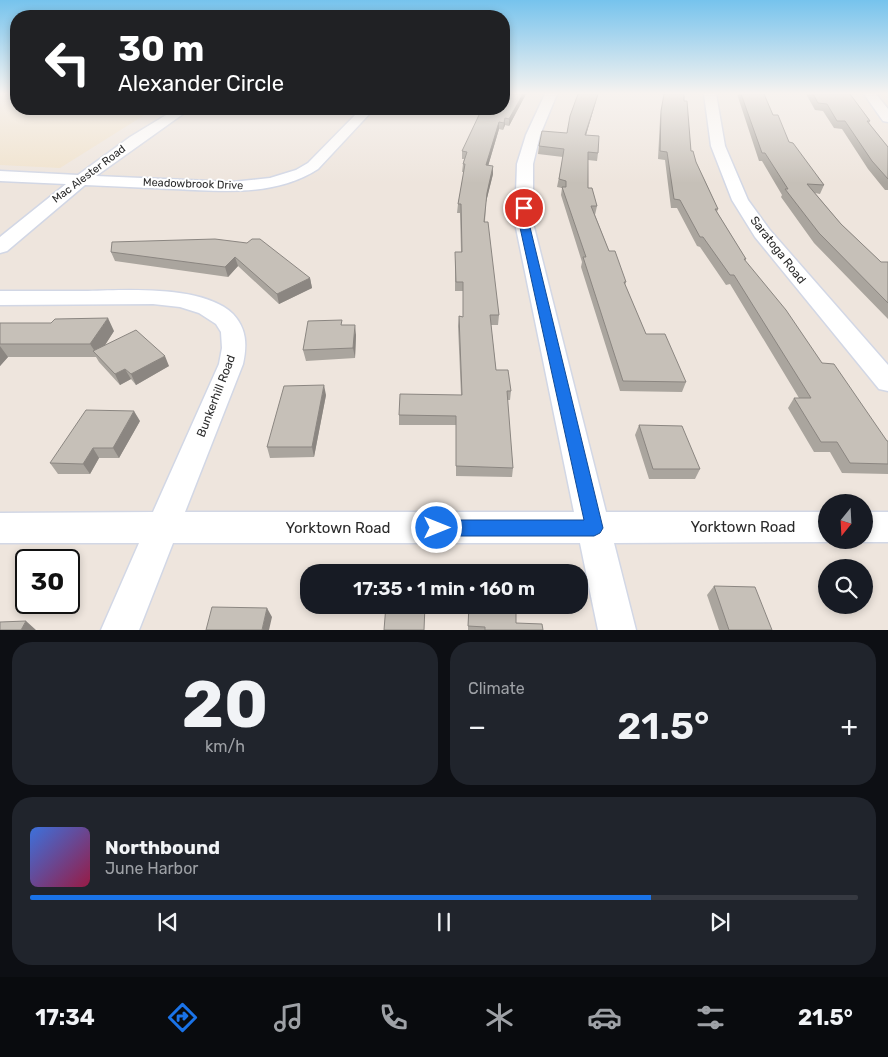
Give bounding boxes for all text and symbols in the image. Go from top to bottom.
text: 30 m [118,28,204,70]
icon: left [35,30,100,95]
text: Alexander Circle [118,70,284,97]
street label: Mac Alester Road [50,142,128,206]
street label: Meadowbrook Drive [143,176,243,192]
pin [503,187,545,229]
icon: arrive [510,194,538,222]
street label: Saratoga Road [747,213,809,287]
street label: Bunkerhill Road [194,353,238,439]
north arrow [818,494,872,549]
map controls [818,494,873,614]
position arrow [410,501,462,553]
street label: Yorktown Road [690,518,796,536]
street label: Yorktown Road [285,519,391,537]
speed limit sign: 30 [15,549,80,614]
button: search [818,559,873,614]
text: 17:35 · 1 min · 160 m [353,577,535,600]
text: 20 [182,666,268,743]
text: Climate [468,679,525,698]
text: 21.5° [617,703,709,749]
text: − [468,710,486,743]
text: + [841,710,858,743]
text: km/h [205,737,245,756]
text: Northbound [105,836,220,859]
text: June Harbor [105,859,198,878]
icon: previous [154,908,182,936]
icon: pause [430,908,458,936]
icon: next [706,908,734,936]
icon: directions [165,1000,200,1035]
icon: music [271,1000,306,1035]
icon: phone [376,1000,411,1035]
icon: climate [482,1000,517,1035]
icon: car [587,1000,622,1035]
icon: filters [693,1000,728,1035]
text: 17:34 [35,1004,95,1031]
text: 21.5° [798,1004,853,1031]

